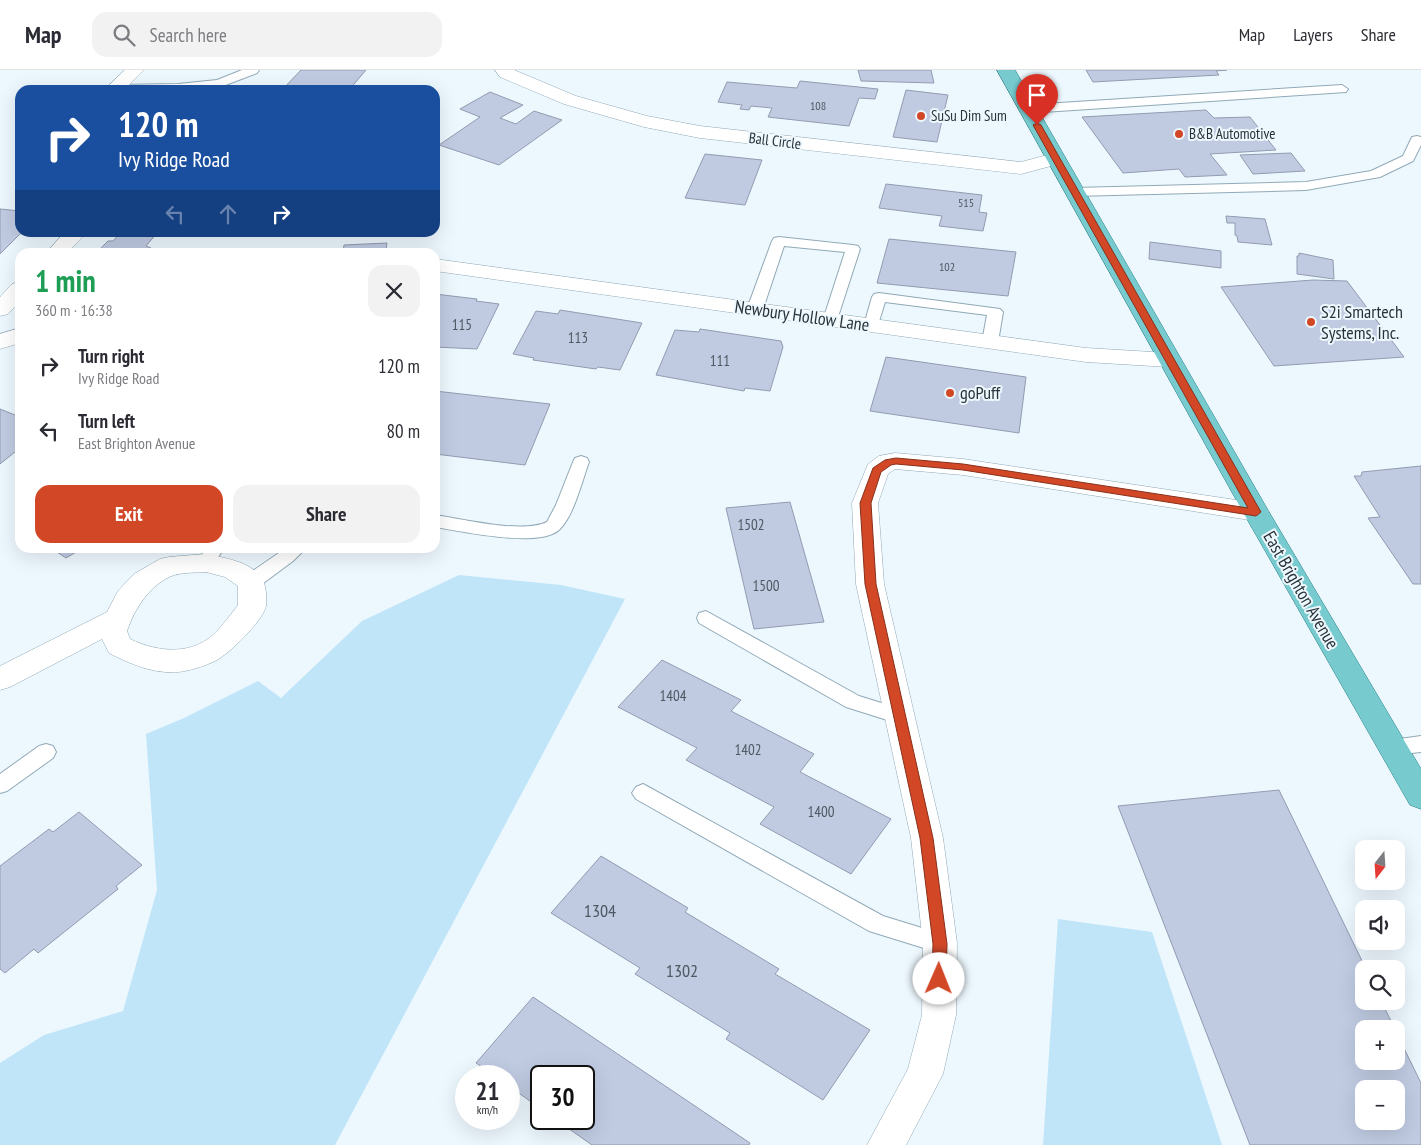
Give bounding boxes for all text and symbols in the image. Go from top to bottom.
search box [92,12,442,57]
text: Map [25,19,62,50]
icon: search [110,21,138,49]
text: Search here [150,23,227,47]
text: Map [1239,23,1265,46]
text: Layers [1293,23,1333,46]
text: Share [1361,23,1396,46]
pin [1016,74,1058,125]
icon: arrive [1023,81,1051,109]
house number: 108 [810,98,826,113]
text: 120 m [118,101,199,147]
icon: right [35,105,100,170]
place label: SuSu Dim Sum [931,106,1007,125]
marker: SuSu Dim Sum [915,110,927,122]
place label: B&B Automotive [1189,124,1275,143]
street label: Ball Circle [748,128,802,153]
marker: B&B Automotive [1173,128,1185,140]
text: Ivy Ridge Road [118,145,230,173]
house number: 515 [958,195,974,210]
icon: left [161,200,189,228]
icon: ahead [214,200,242,228]
icon: right [267,200,295,228]
house number: 102 [939,259,955,274]
text: 1 min [35,261,96,300]
button: close [368,265,420,317]
street label: Newbury Hollow Lane [733,295,871,336]
text: 360 m · 16:38 [35,300,113,320]
place label: S2i Smartech Systems, Inc. [1321,300,1403,344]
house number: 115 [452,315,472,334]
marker: S2i Smartech Systems, Inc. [1305,316,1317,328]
house number: 113 [568,328,588,347]
text: Turn right [78,344,144,368]
house number: 111 [710,351,730,370]
icon: right [35,352,63,380]
text: 120 m [378,354,420,378]
text: Ivy Ridge Road [78,368,159,388]
place label: goPuff [960,381,1002,404]
marker: goPuff [944,387,956,399]
text: Turn left [78,409,135,433]
icon: left [35,417,63,445]
text: 80 m [387,419,420,443]
text: East Brighton Avenue [78,433,195,453]
button: Exit [35,485,223,543]
button: Share [233,485,420,543]
house number: 1502 [737,515,765,534]
street label: East Brighton Avenue [1258,527,1344,653]
house number: 1500 [752,576,780,595]
house number: 1404 [659,686,687,705]
house number: 1402 [734,740,762,759]
house number: 1400 [807,802,835,821]
north arrow [1355,840,1405,890]
map controls [1355,840,1405,1130]
house number: 1304 [584,899,616,922]
button: sound [1355,900,1405,950]
position arrow [912,952,964,1004]
house number: 1302 [666,959,698,982]
button: search [1355,960,1405,1010]
button: + [1355,1020,1405,1070]
speed limit sign: 30 [530,1065,595,1130]
text: 21 [476,1075,499,1107]
button: − [1355,1080,1405,1130]
text: km/h [477,1102,498,1117]

